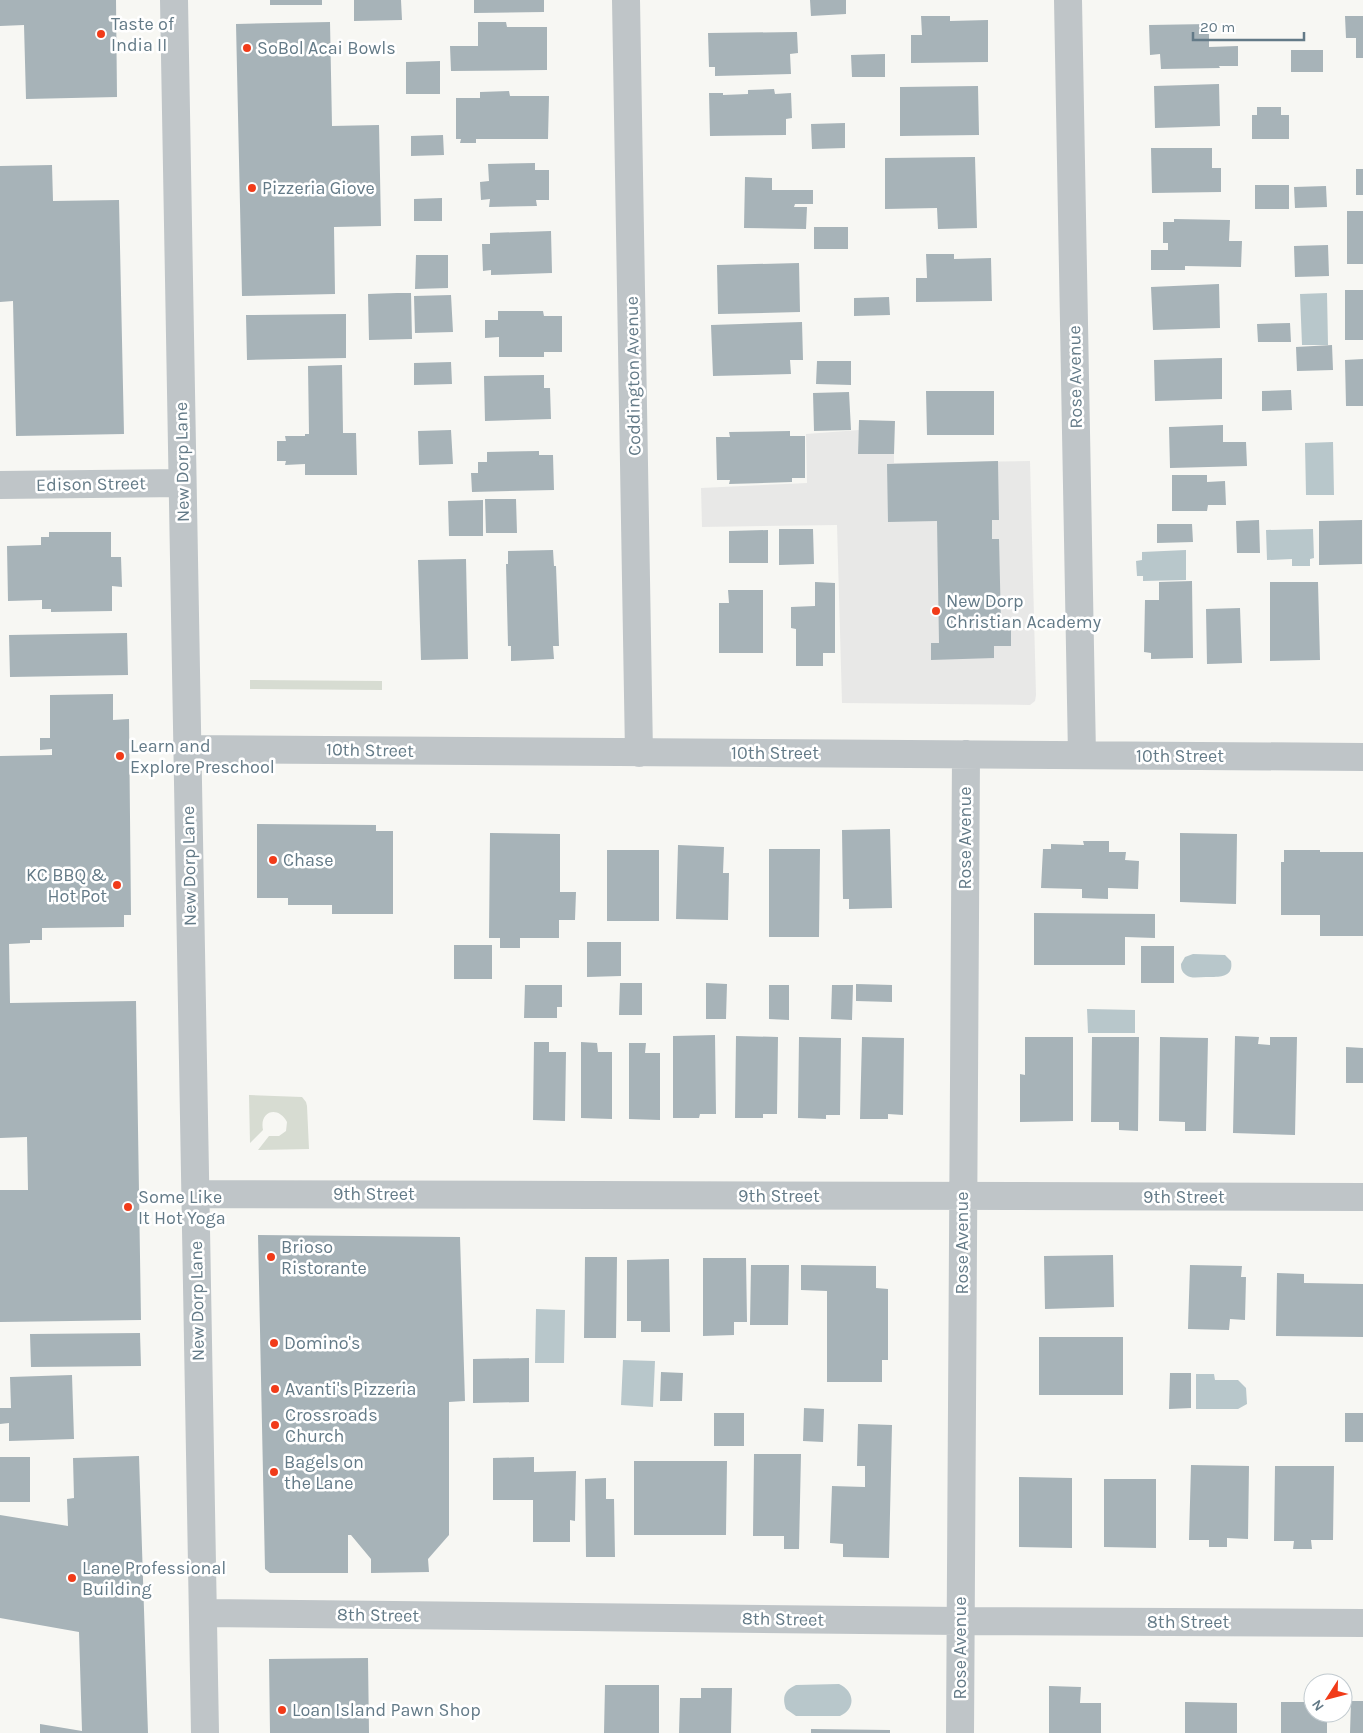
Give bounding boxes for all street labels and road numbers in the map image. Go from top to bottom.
street label: Coddington Avenue [621,296,645,456]
street label: Rose Avenue [1063,325,1087,429]
street label: New Dorp Lane [170,402,194,522]
street label: Edison Street [36,472,146,496]
street label: 10th Street [326,738,414,762]
street label: 10th Street [731,742,819,764]
street label: 10th Street [1136,745,1224,767]
street label: Rose Avenue [954,786,976,890]
street label: New Dorp Lane [177,806,201,926]
street label: 9th Street [333,1183,415,1205]
street label: 9th Street [738,1185,820,1207]
street label: 9th Street [1143,1186,1225,1208]
street label: Rose Avenue [951,1191,973,1295]
street label: New Dorp Lane [185,1241,209,1361]
street label: Rose Avenue [949,1596,971,1700]
street label: 8th Street [337,1603,420,1627]
street label: 8th Street [742,1607,825,1631]
street label: 8th Street [1147,1611,1229,1633]

